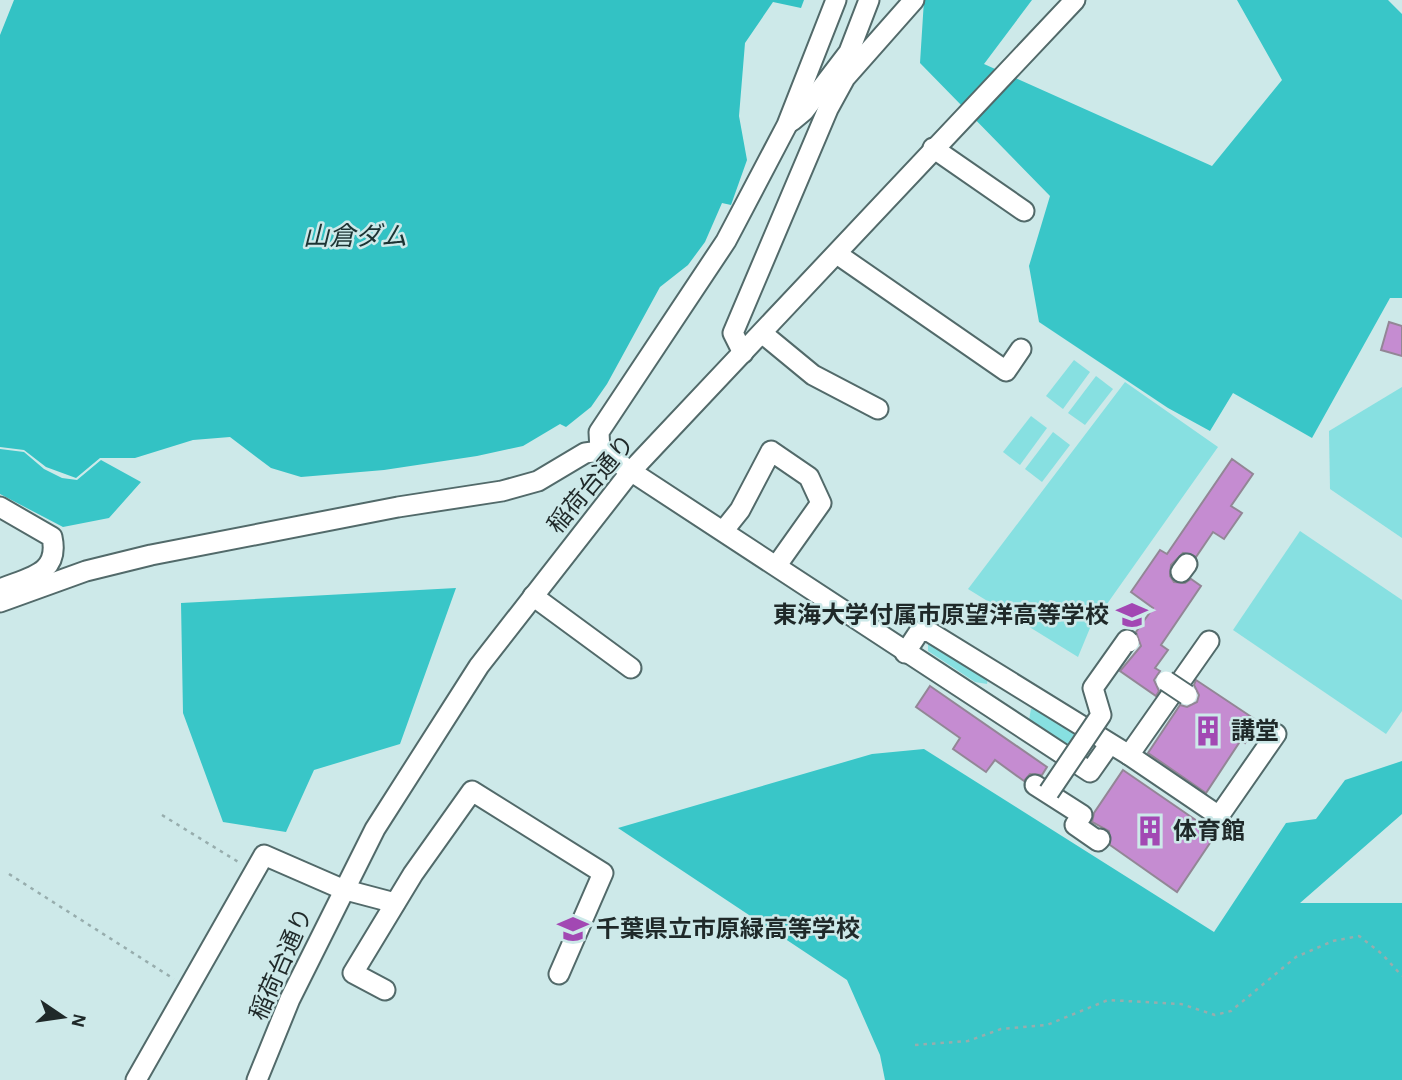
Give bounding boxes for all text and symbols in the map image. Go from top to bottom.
water label: 山倉ダム [303,223,407,250]
street label: 稲荷台通り [542,430,640,538]
school or university icon: 東海大学付属市原望洋高等学校 [1115,598,1149,632]
place label: 東海大学付属市原望洋高等学校 [773,602,1109,628]
building icon: 講堂 [1191,714,1225,748]
place label: 講堂 [1231,718,1279,744]
building icon: 体育館 [1133,814,1167,848]
place label: 体育館 [1173,818,1245,844]
street label: 稲荷台通り [245,904,317,1024]
school or university icon: 千葉県立市原緑高等学校 [556,912,590,946]
place label: 千葉県立市原緑高等学校 [596,916,860,942]
north arrow [28,982,98,1052]
text: N [67,1012,89,1029]

